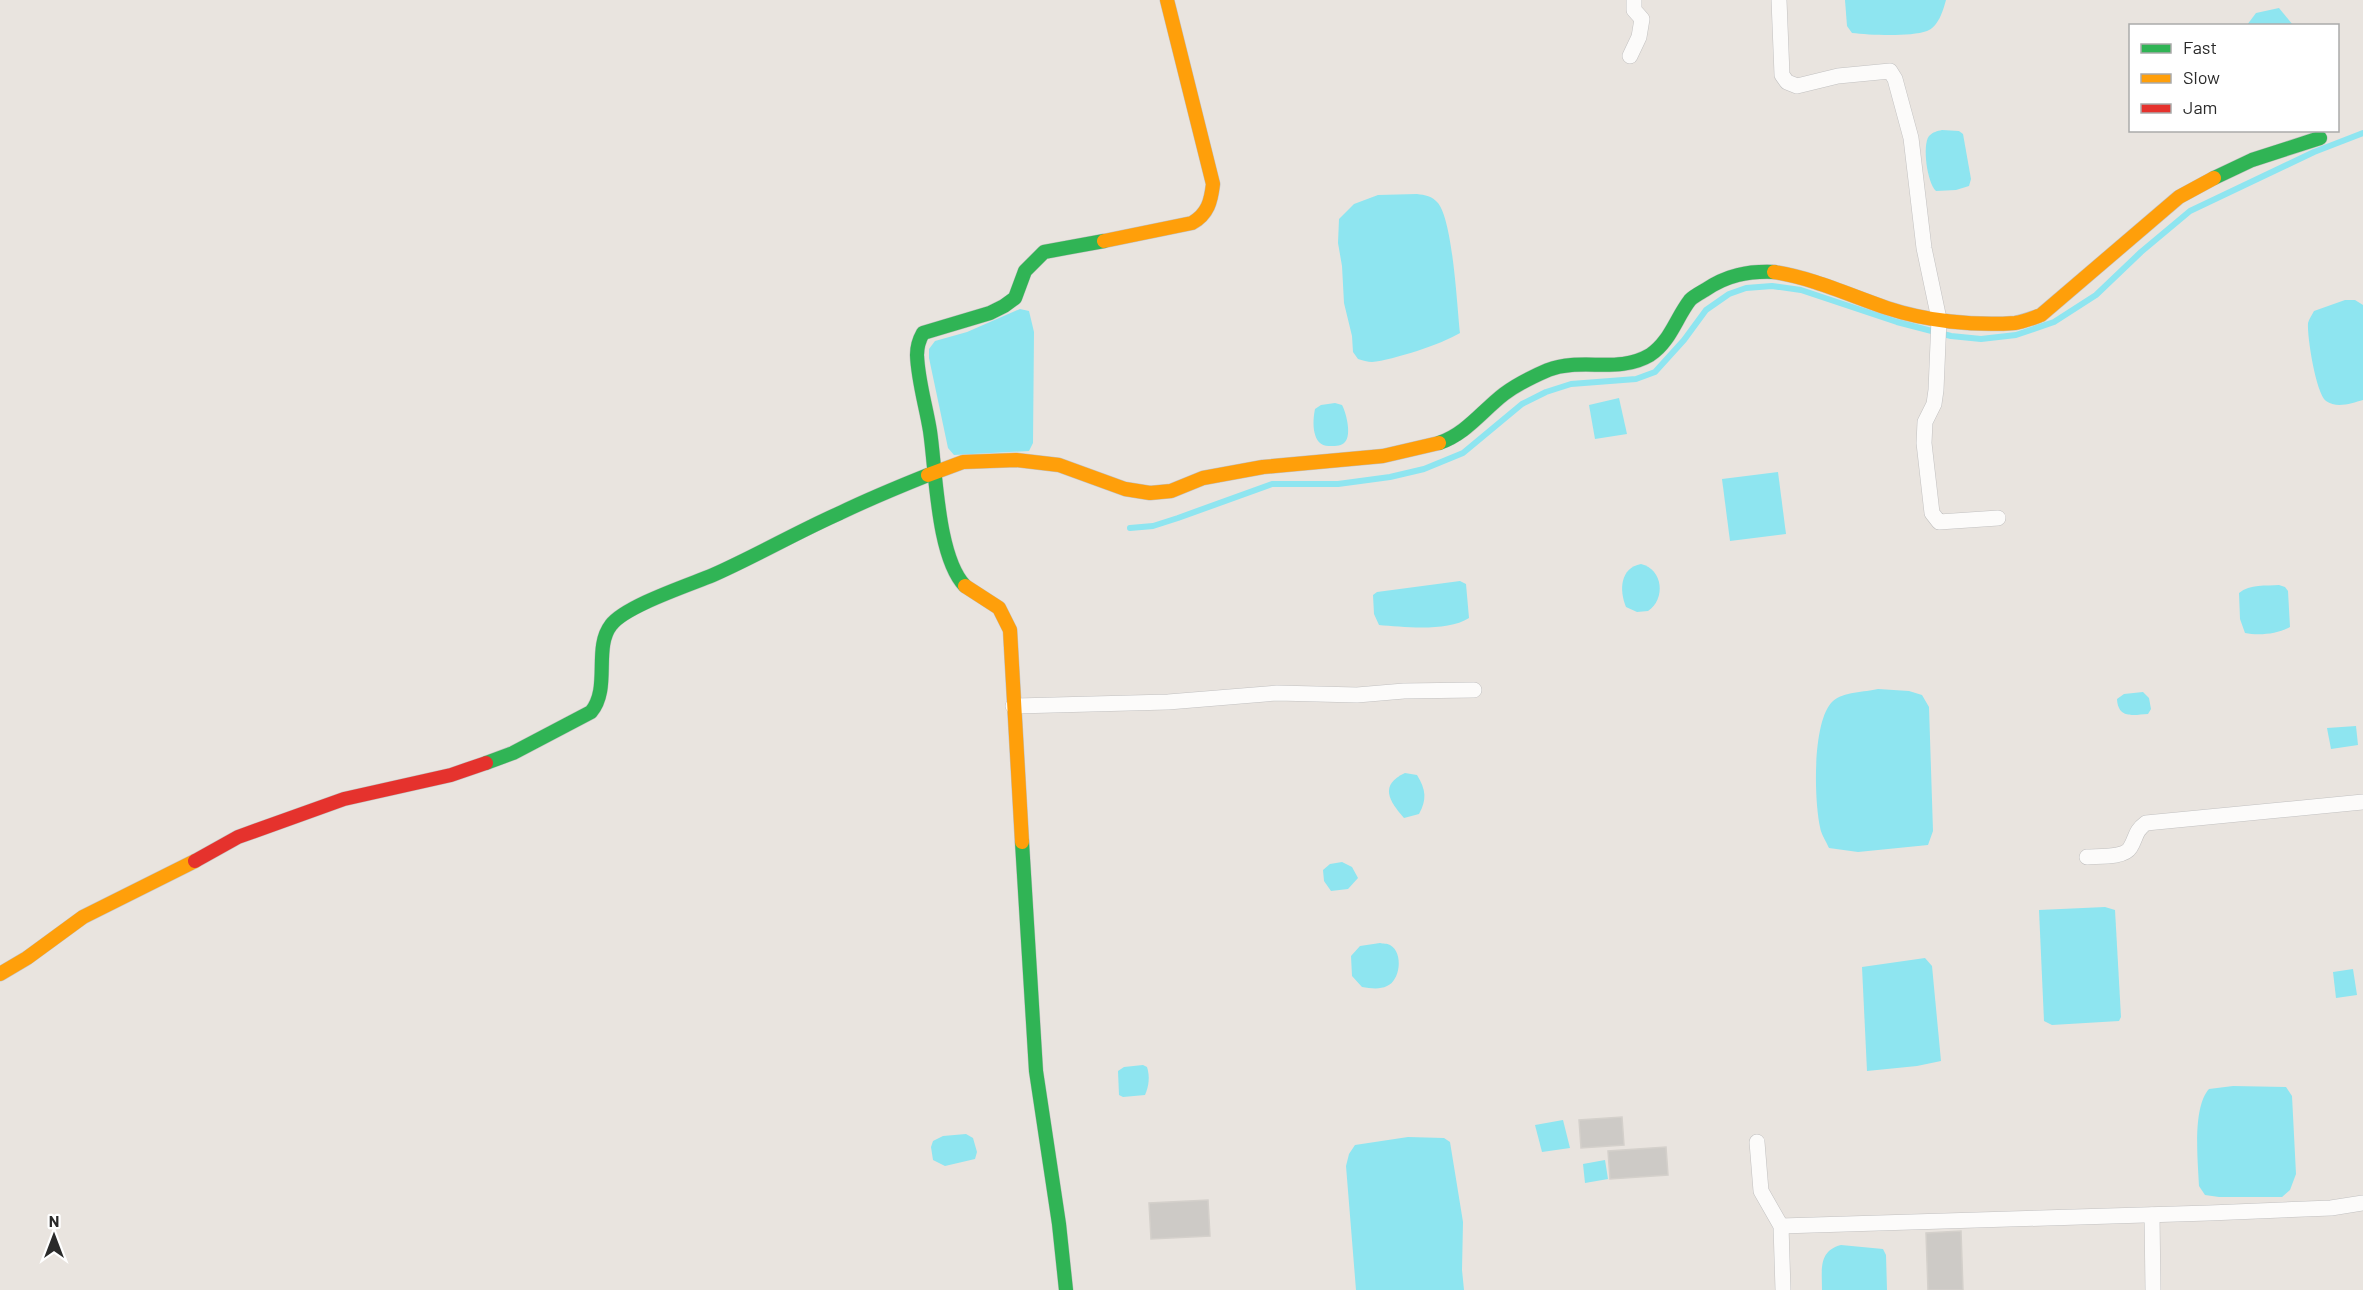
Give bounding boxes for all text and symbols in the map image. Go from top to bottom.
legend [2129,24,2339,132]
text: Fast [2183,36,2217,58]
text: Slow [2183,66,2220,88]
text: Jam [2183,96,2217,118]
north arrow [24,1206,84,1266]
text: N [49,1211,59,1230]

